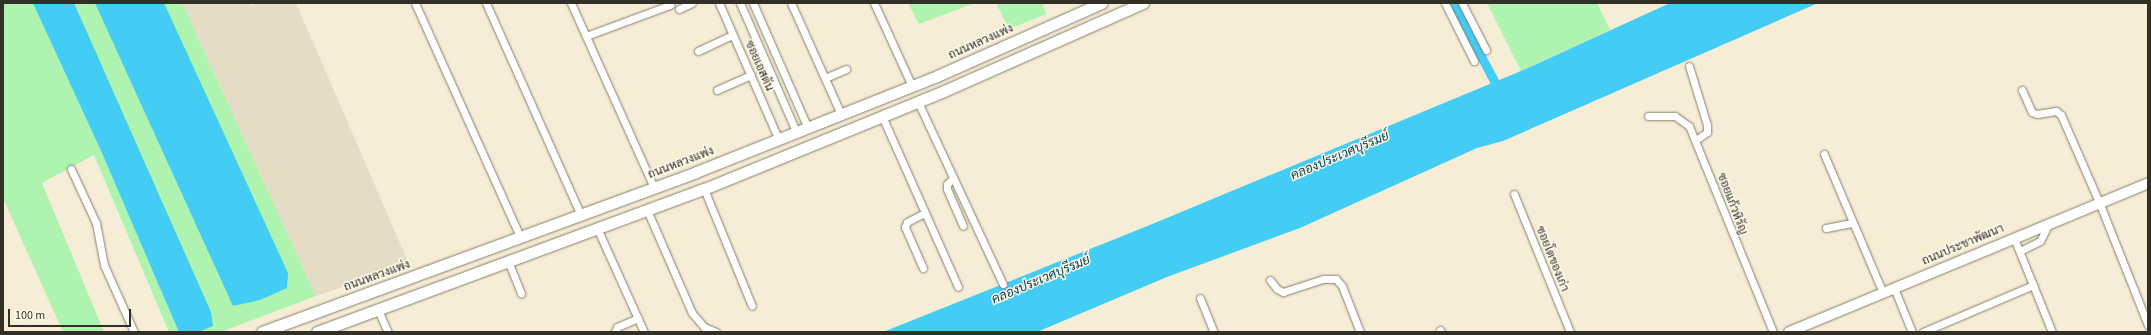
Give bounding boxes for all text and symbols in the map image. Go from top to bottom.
street label: ถนนหลวงแพ่ง [946,21,1016,63]
street label: ซอยเอสตัน [741,38,777,94]
water label: คลองประเวศบุรีรมย์ [1288,128,1392,184]
street label: ถนนหลวงแพ่ง [646,144,716,182]
street label: ซอยแก้วหิรัญ [1714,171,1750,237]
street label: ถนนประชาพัฒนา [1920,221,2006,269]
street label: ซอยโตของเก่า [1532,224,1572,294]
water label: คลองประเวศบุรีรมย์ [989,252,1093,308]
street label: ถนนหลวงแพ่ง [342,257,412,295]
scale bar [10,301,133,327]
text: 100 m [15,307,45,324]

